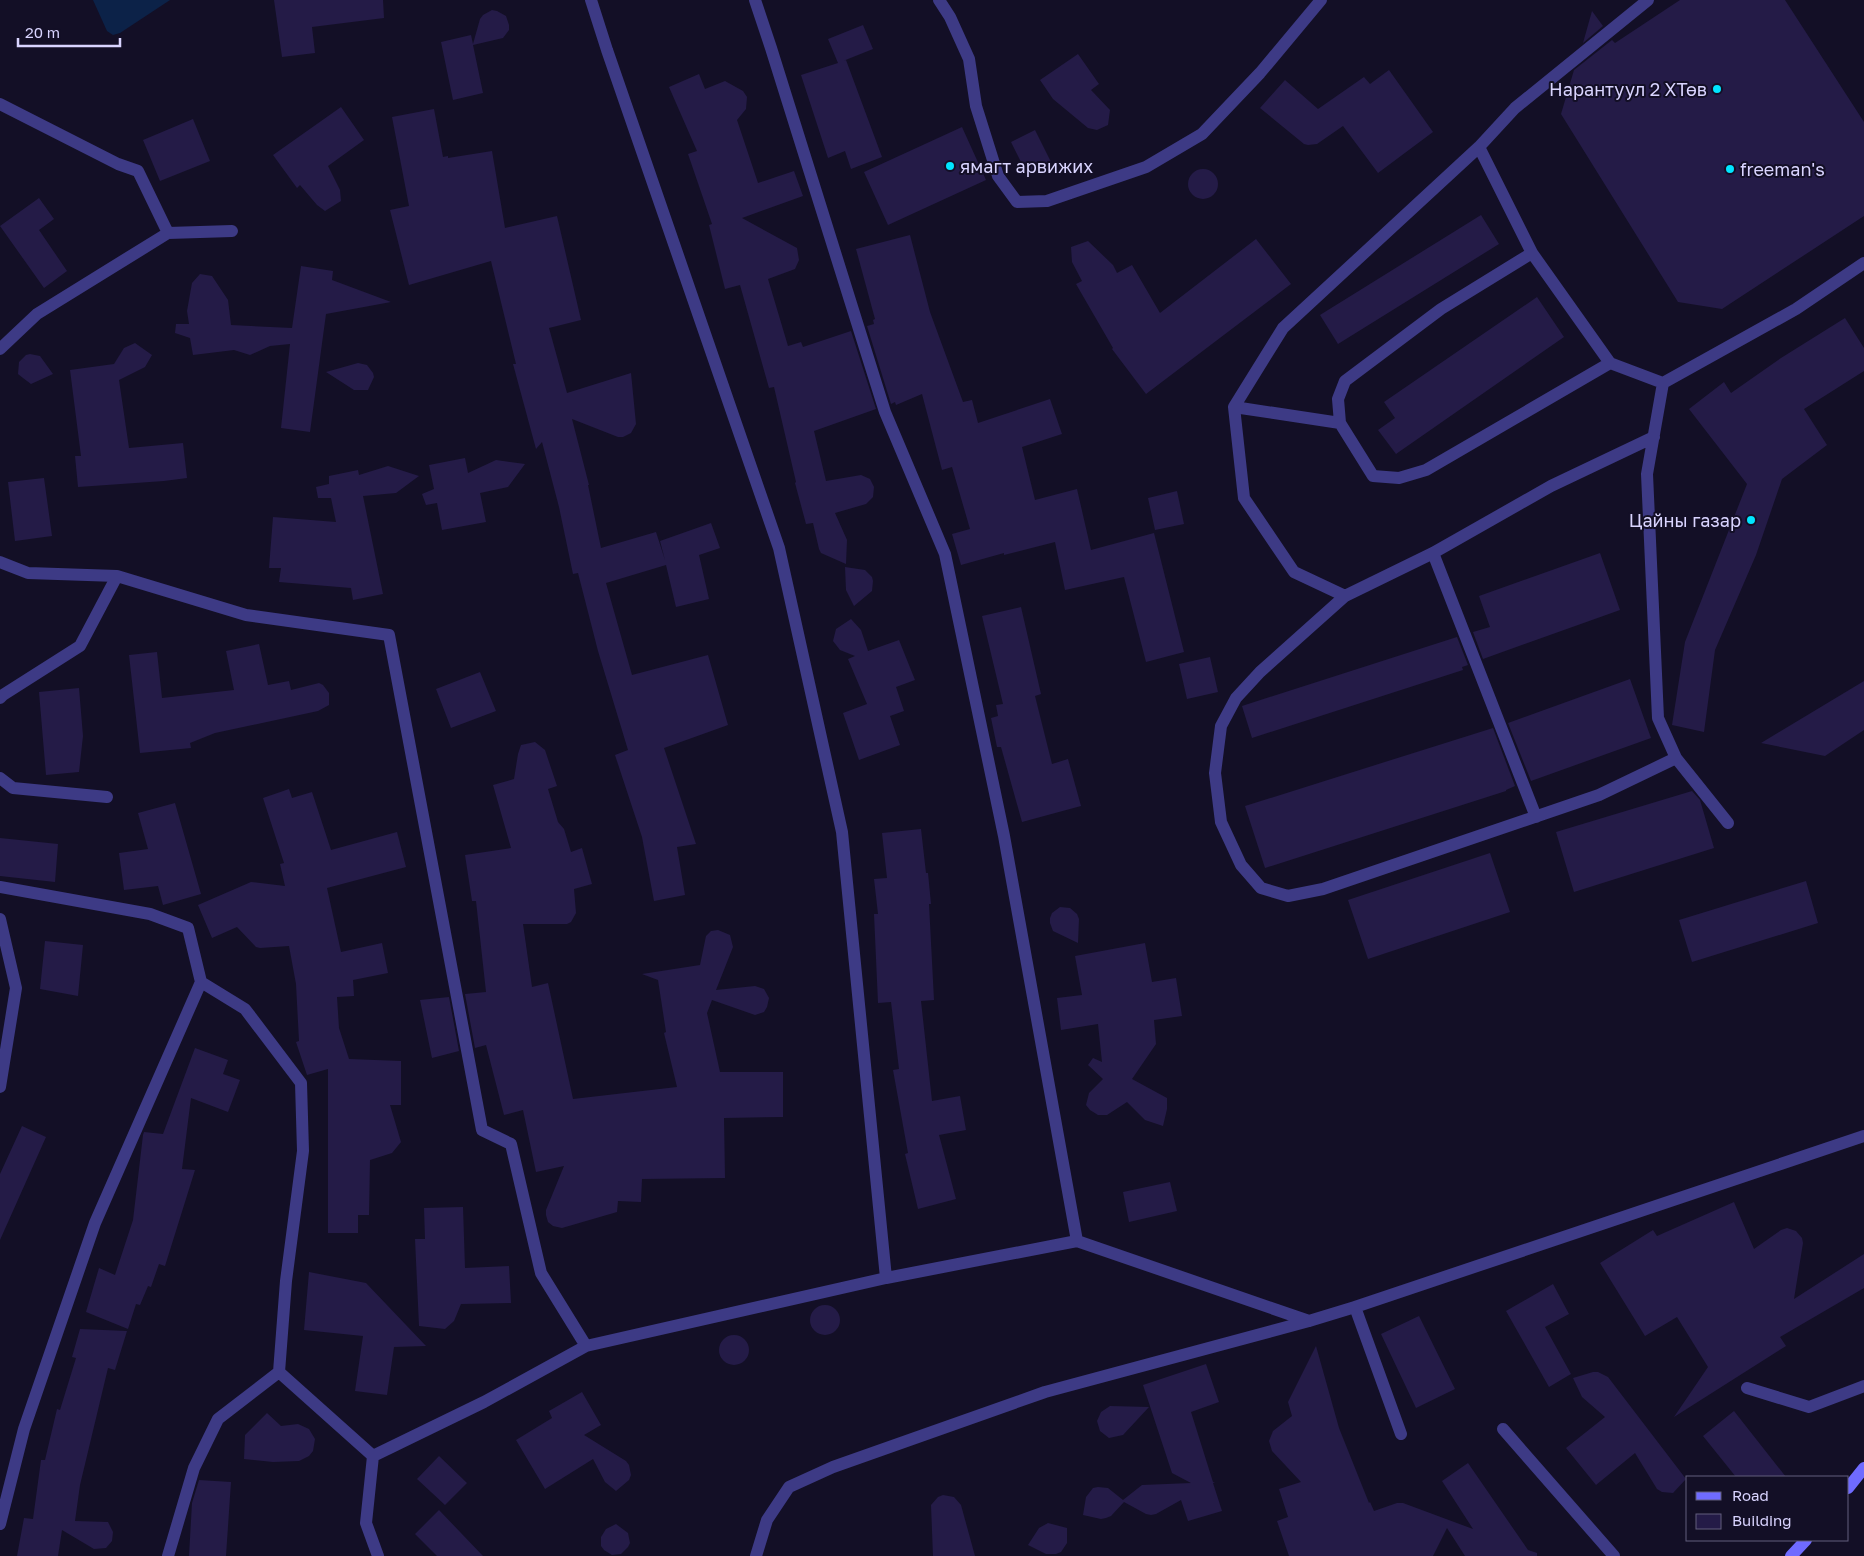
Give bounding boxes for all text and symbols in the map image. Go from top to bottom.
scale bar [18,15,120,47]
text: 20 m [25,23,60,41]
place label: Нарантуул 2 ХТөв [1549,78,1707,100]
marker: Нарантуул 2 ХТөв [1711,83,1723,95]
place label: ямагт арвижих [960,155,1093,177]
place label: freeman's [1740,158,1825,180]
marker: ямагт арвижих [944,160,956,172]
marker: freeman's [1724,163,1736,175]
place label: Цайны газар [1629,509,1741,531]
marker: Цайны газар [1745,514,1757,526]
legend [1686,1476,1849,1541]
text: Road [1732,1486,1769,1504]
text: Building [1732,1511,1792,1529]

